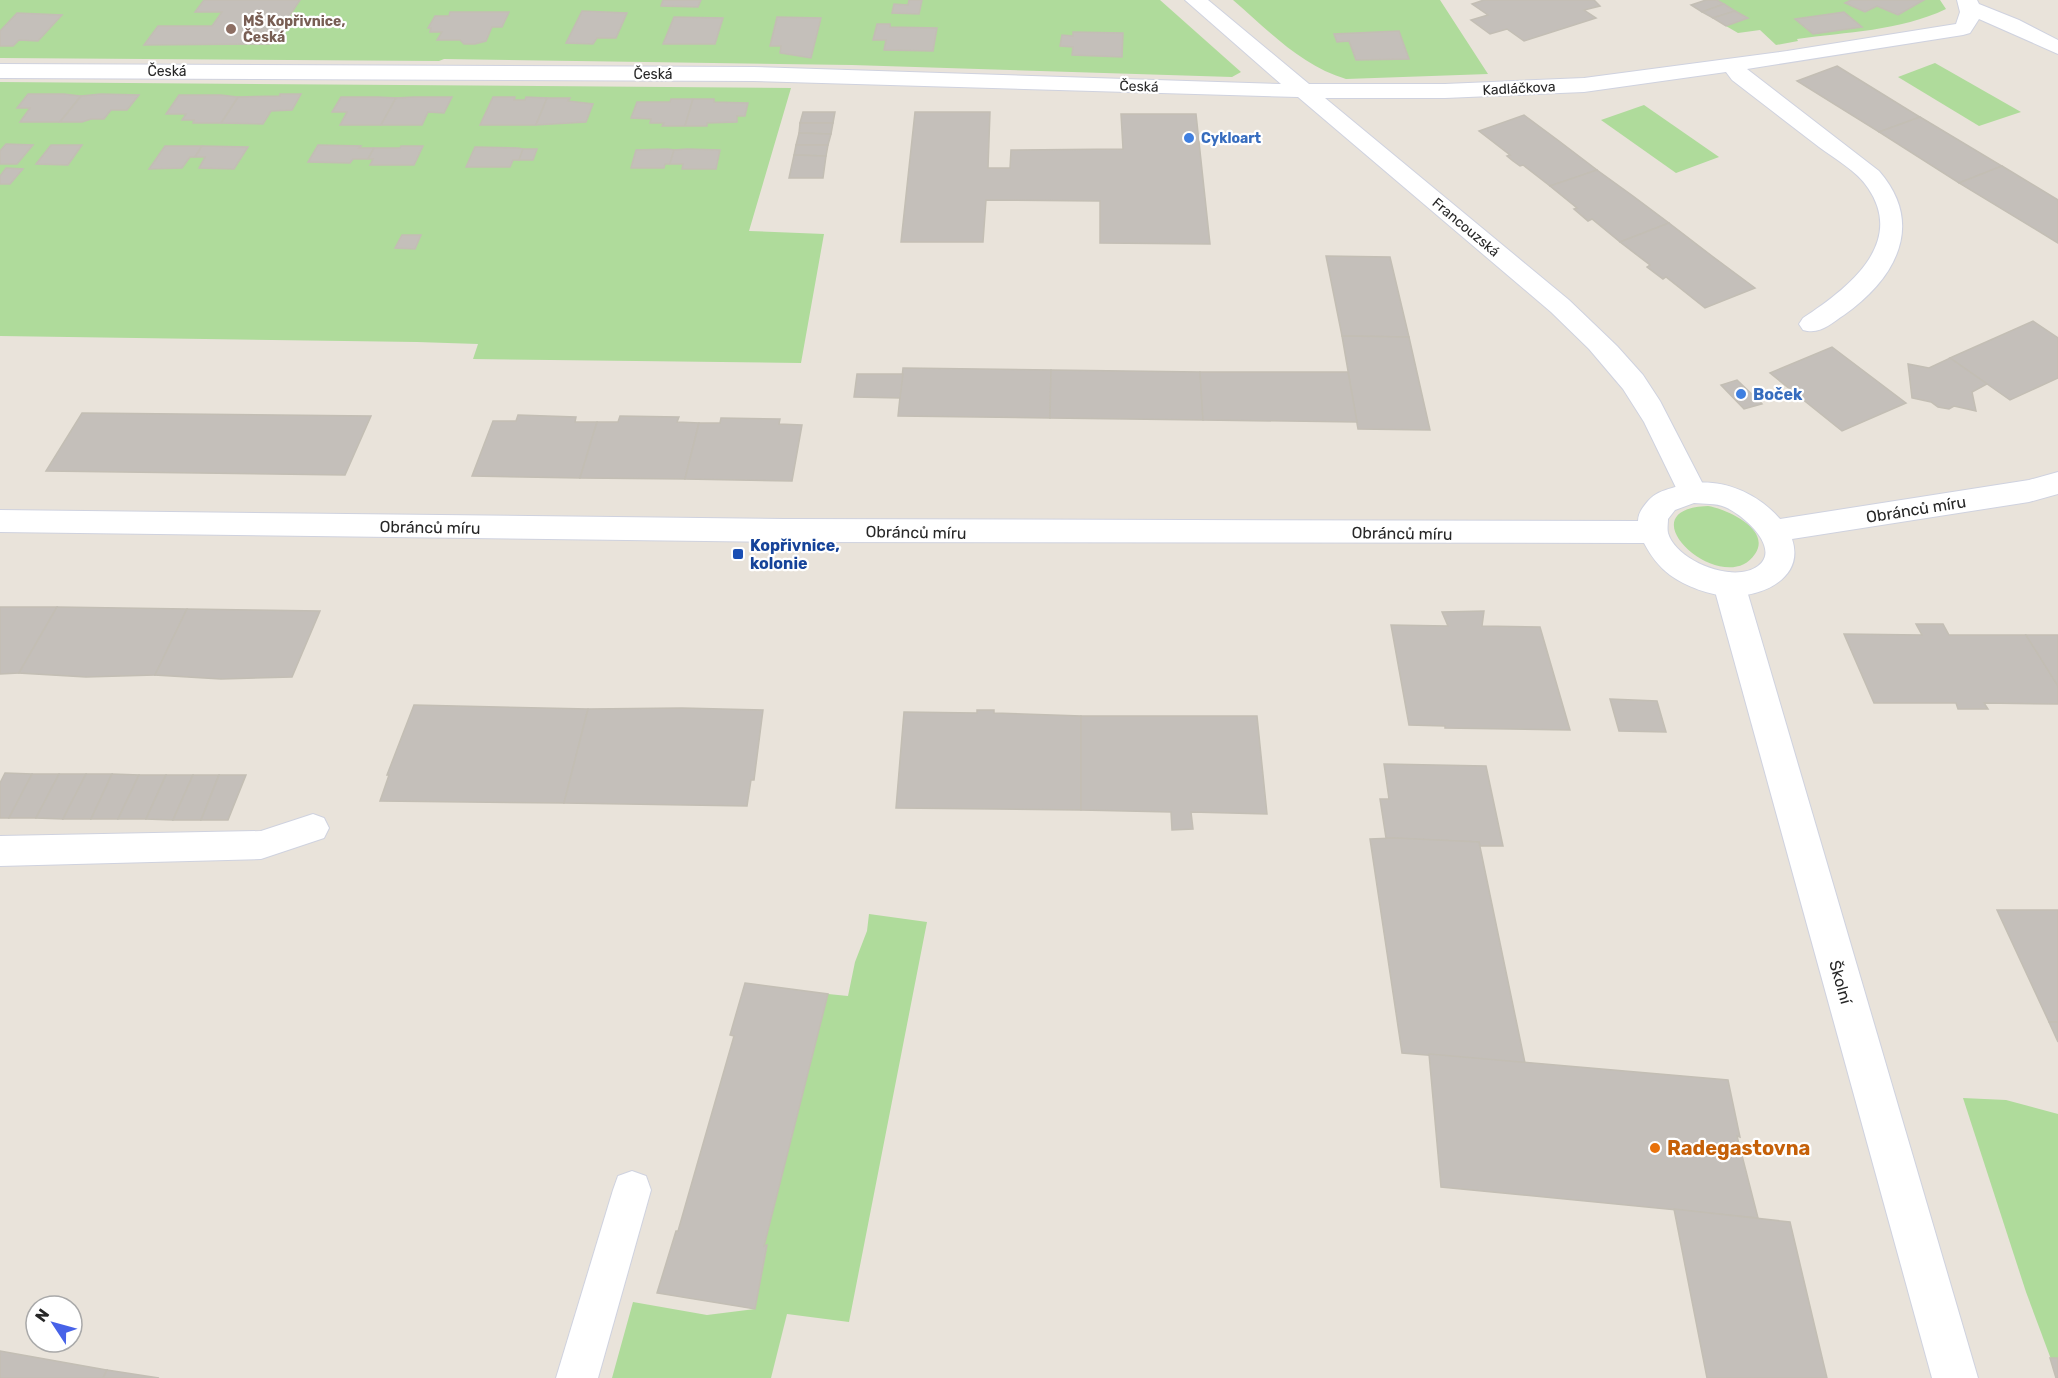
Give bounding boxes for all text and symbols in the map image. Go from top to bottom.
place label: MŠ Kopřivnice, Česká [243,12,345,46]
marker: MŠ Kopřivnice, Česká [224,22,238,36]
street label: Česká [147,62,187,80]
street label: Česká [633,65,673,83]
street label: Česká [1119,76,1159,96]
street label: Kadláčkova [1482,78,1556,99]
place label: Cykloart [1201,130,1262,147]
marker: Cykloart [1182,131,1196,145]
street label: Francouzská [1429,194,1503,260]
place label: Boček [1753,385,1803,404]
marker: Boček [1734,387,1748,401]
street label: Obránců míru [1865,492,1967,527]
street label: Obránců míru [379,517,481,538]
street label: Obránců míru [865,522,967,543]
street label: Obránců míru [1351,523,1453,544]
place label: Kopřivnice, kolonie [750,536,840,573]
marker: Kopřivnice, kolonie [731,547,745,561]
street label: Školní [1825,958,1857,1007]
place label: Radegastovna [1667,1136,1810,1160]
marker: Radegastovna [1648,1141,1662,1155]
north arrow [24,1294,84,1354]
text: N [31,1305,53,1326]

